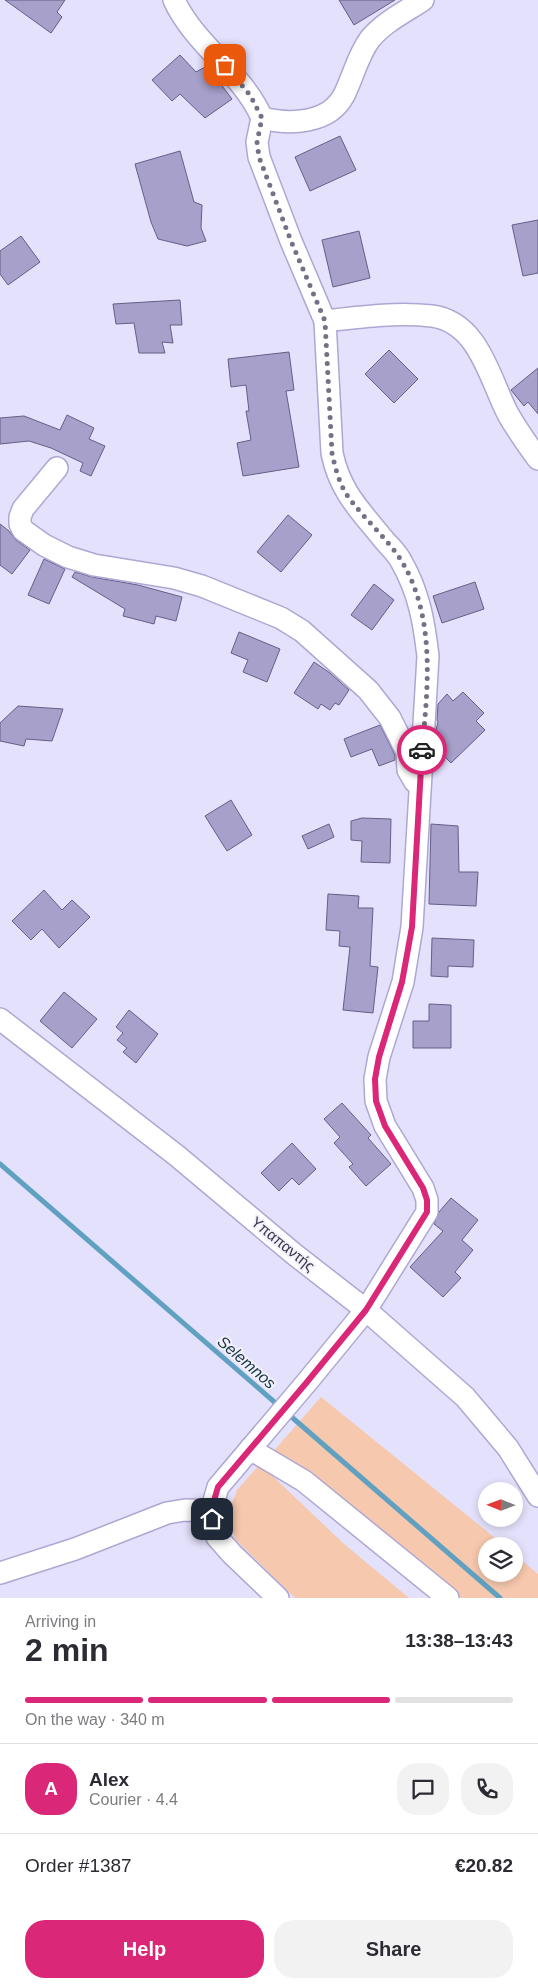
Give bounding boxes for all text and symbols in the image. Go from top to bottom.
pin [204,44,246,86]
icon: bag [211,51,239,79]
courier [397,725,447,775]
icon: car [408,736,436,764]
street label: Υπαπαντής [248,1213,318,1274]
water label: Selemnos [214,1333,279,1392]
north arrow [478,1482,522,1528]
map controls [478,1482,523,1582]
pin [191,1498,233,1540]
icon: home [198,1505,226,1533]
button: layers [478,1537,523,1582]
text: Arriving in [25,1613,96,1630]
text: 13:38–13:43 [405,1630,513,1651]
text: 2 min [25,1632,109,1668]
text: On the way · 340 m [25,1711,165,1728]
button: chat [397,1763,449,1815]
button: phone [461,1763,513,1815]
text: Alex [89,1769,129,1790]
text: A [44,1778,58,1799]
text: Courier · 4.4 [89,1791,178,1808]
text: Order #1387 [25,1855,132,1876]
text: €20.82 [455,1855,513,1876]
button: Help [25,1920,264,1978]
button: Share [274,1920,513,1978]

